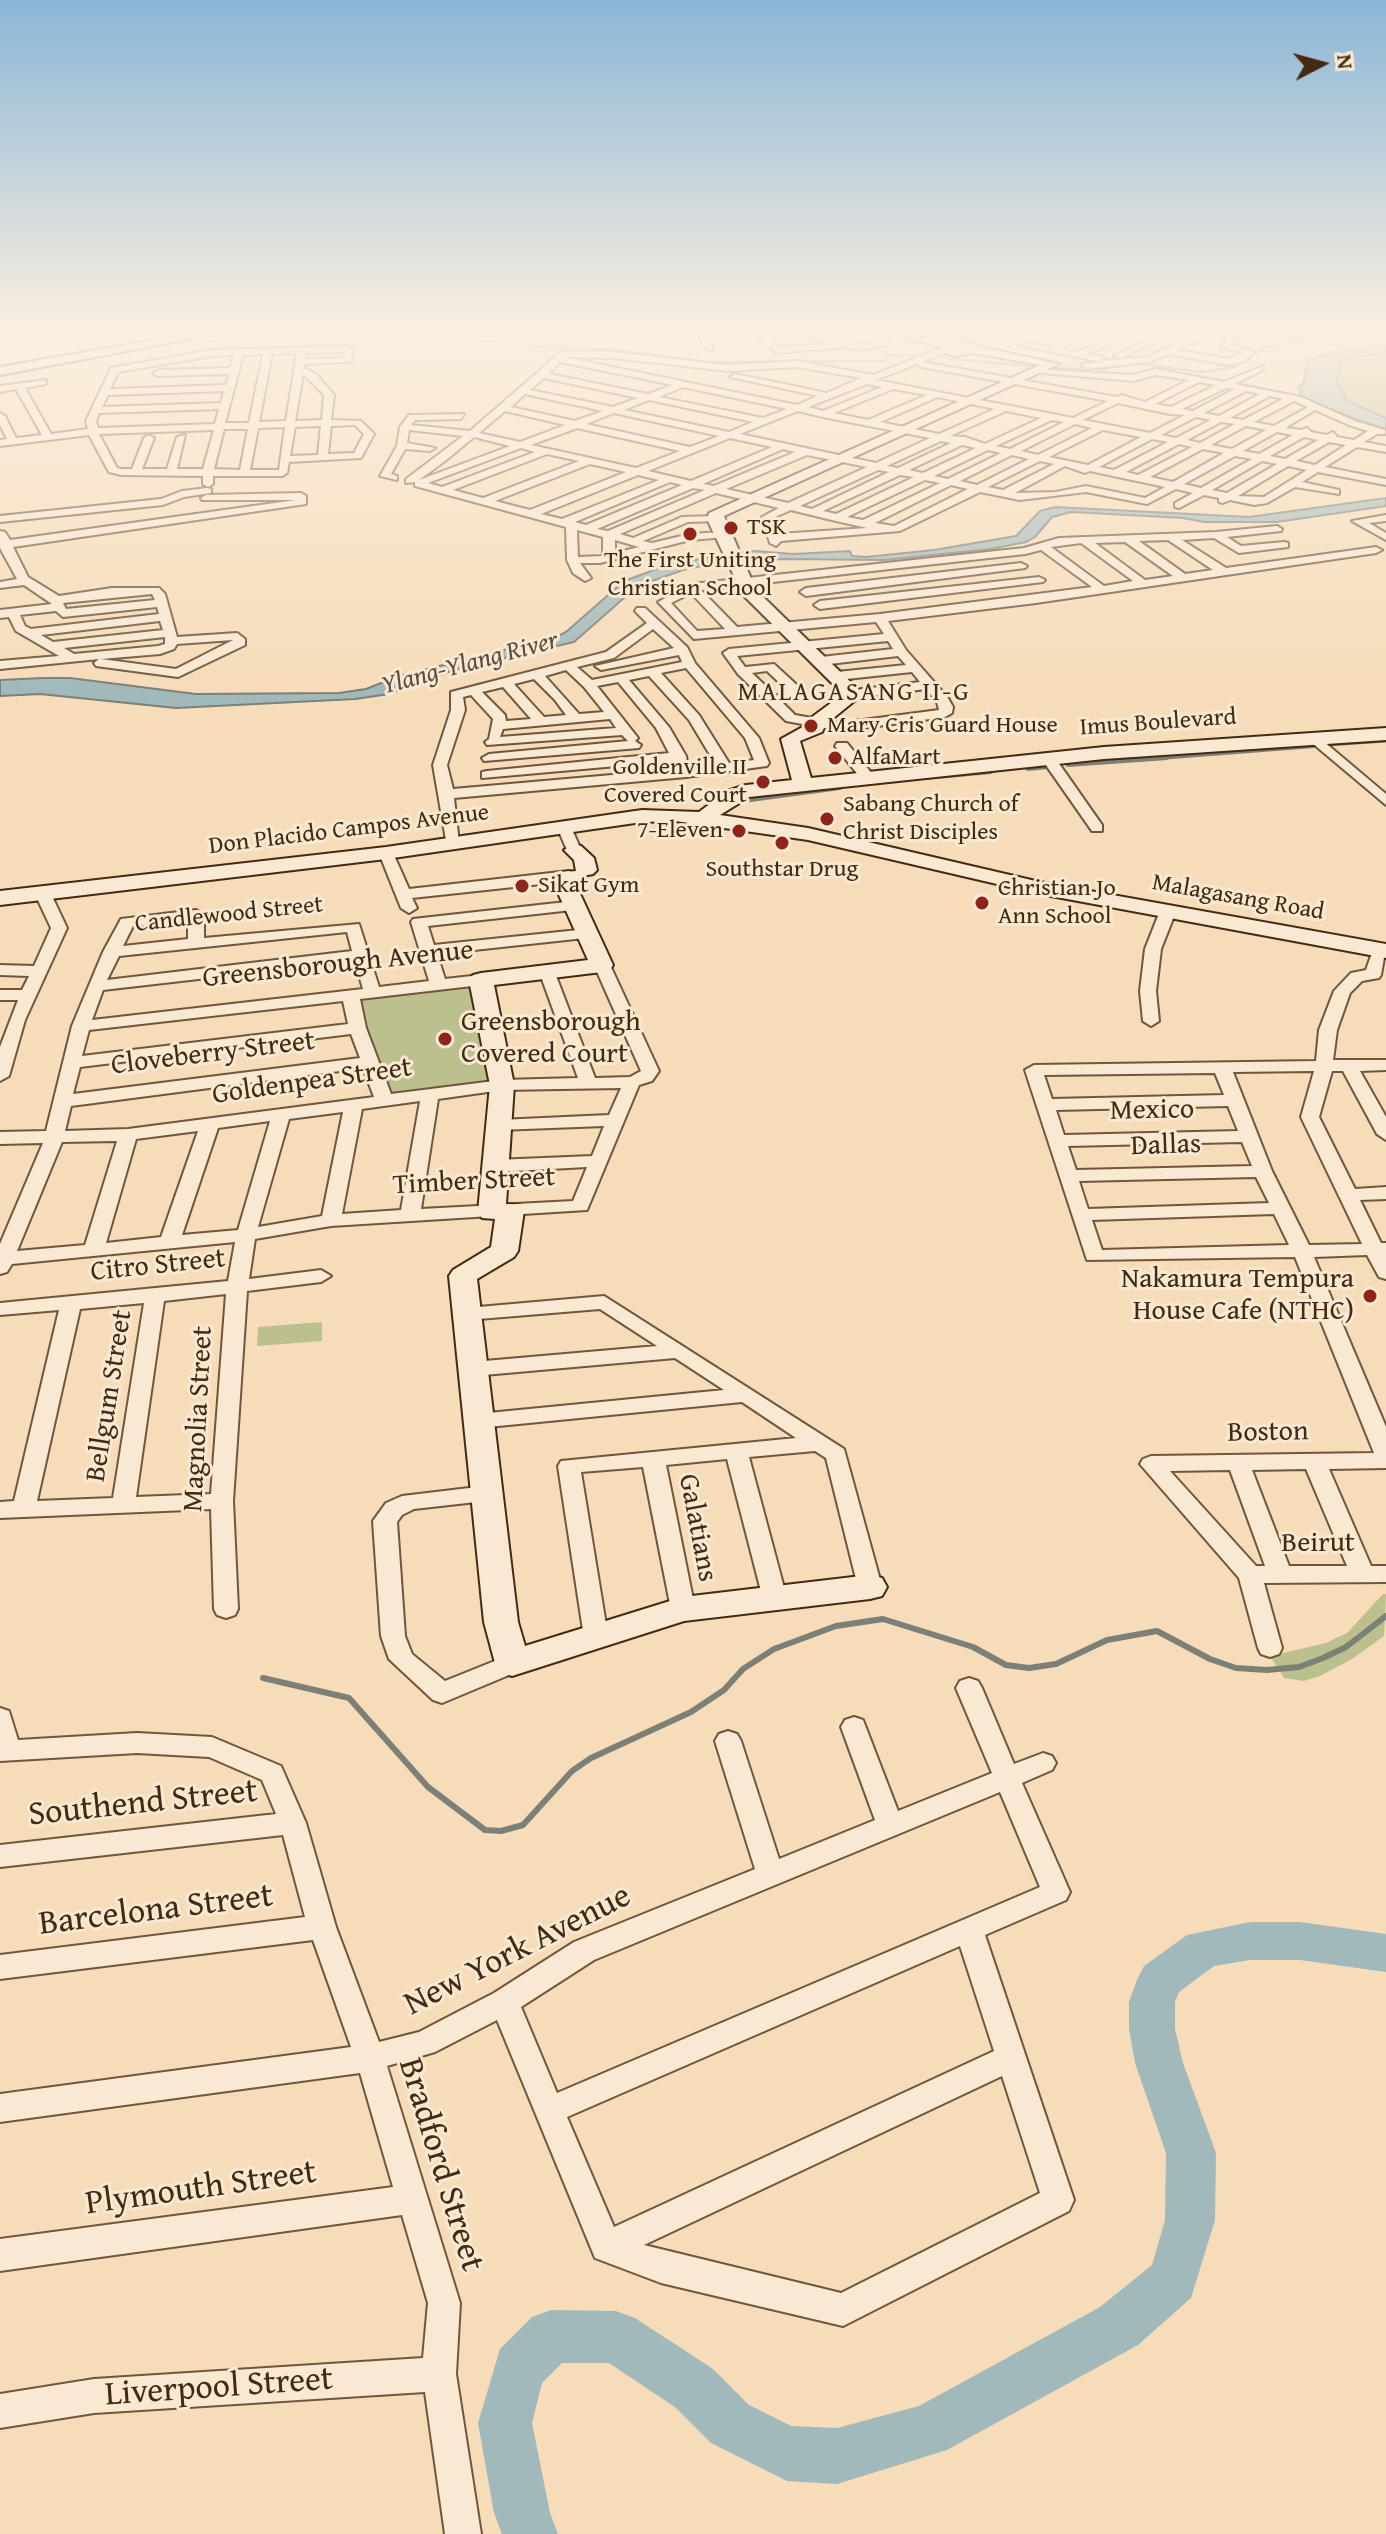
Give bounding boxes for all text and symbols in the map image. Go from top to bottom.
north arrow [1282,24,1362,104]
text: N [1329,52,1363,70]
place label: TSK [747,514,786,542]
marker: TSK [722,519,740,537]
marker: The First Uniting Christian School [681,525,699,543]
place label: The First Uniting Christian School [604,547,776,603]
water label: Ylang-Ylang River [378,625,562,703]
district label: MALAGASANG II-G [738,677,970,709]
street label: Imus Boulevard [1079,703,1237,743]
place label: Mary Cris Guard House [827,712,1058,740]
marker: Mary Cris Guard House [802,717,820,735]
place label: AlfaMart [851,744,941,772]
marker: AlfaMart [826,749,844,767]
place label: Goldenville II Covered Court [604,754,747,810]
marker: Goldenville II Covered Court [754,773,772,791]
place label: Sabang Church of Christ Disciples [843,791,1019,847]
street label: Don Placido Campos Avenue [207,799,491,861]
marker: Sabang Church of Christ Disciples [818,810,836,828]
place label: 7-Eleven [637,817,723,845]
marker: 7-Eleven [730,822,748,840]
marker: Southstar Drug [773,834,791,852]
place label: Southstar Drug [706,856,858,884]
street label: Malagasang Road [1150,869,1326,927]
place label: Sikat Gym [538,872,639,900]
place label: Christian Jo Ann School [998,875,1116,931]
marker: Sikat Gym [513,877,531,895]
street label: Candlewood Street [134,891,324,939]
marker: Christian Jo Ann School [973,894,991,912]
street label: Greensborough Avenue [201,934,475,996]
place label: Greensborough Covered Court [461,1006,641,1072]
street label: Cloveberry Street [109,1025,317,1083]
marker: Greensborough Covered Court [436,1030,454,1048]
street label: Goldenpea Street [210,1051,414,1113]
street label: Mexico [1109,1093,1195,1129]
street label: Dallas [1130,1128,1202,1164]
street label: Timber Street [392,1161,556,1203]
street label: Citro Street [89,1242,227,1290]
place label: Nakamura Tempura House Cafe (NTHC) [1121,1263,1354,1329]
marker: Nakamura Tempura House Cafe (NTHC) [1361,1287,1379,1305]
street label: Bellgum Street [80,1308,140,1484]
street label: Magnolia Street [177,1325,221,1513]
street label: Boston [1227,1415,1309,1451]
street label: Galatians [670,1471,724,1585]
street label: Beirut [1281,1527,1355,1561]
street label: Southend Street [26,1772,260,1836]
street label: Barcelona Street [37,1876,275,1946]
street label: New York Avenue [398,1876,638,2026]
street label: Bradford Street [388,2053,492,2277]
street label: Plymouth Street [83,2153,319,2225]
street label: Liverpool Street [104,2360,334,2416]

